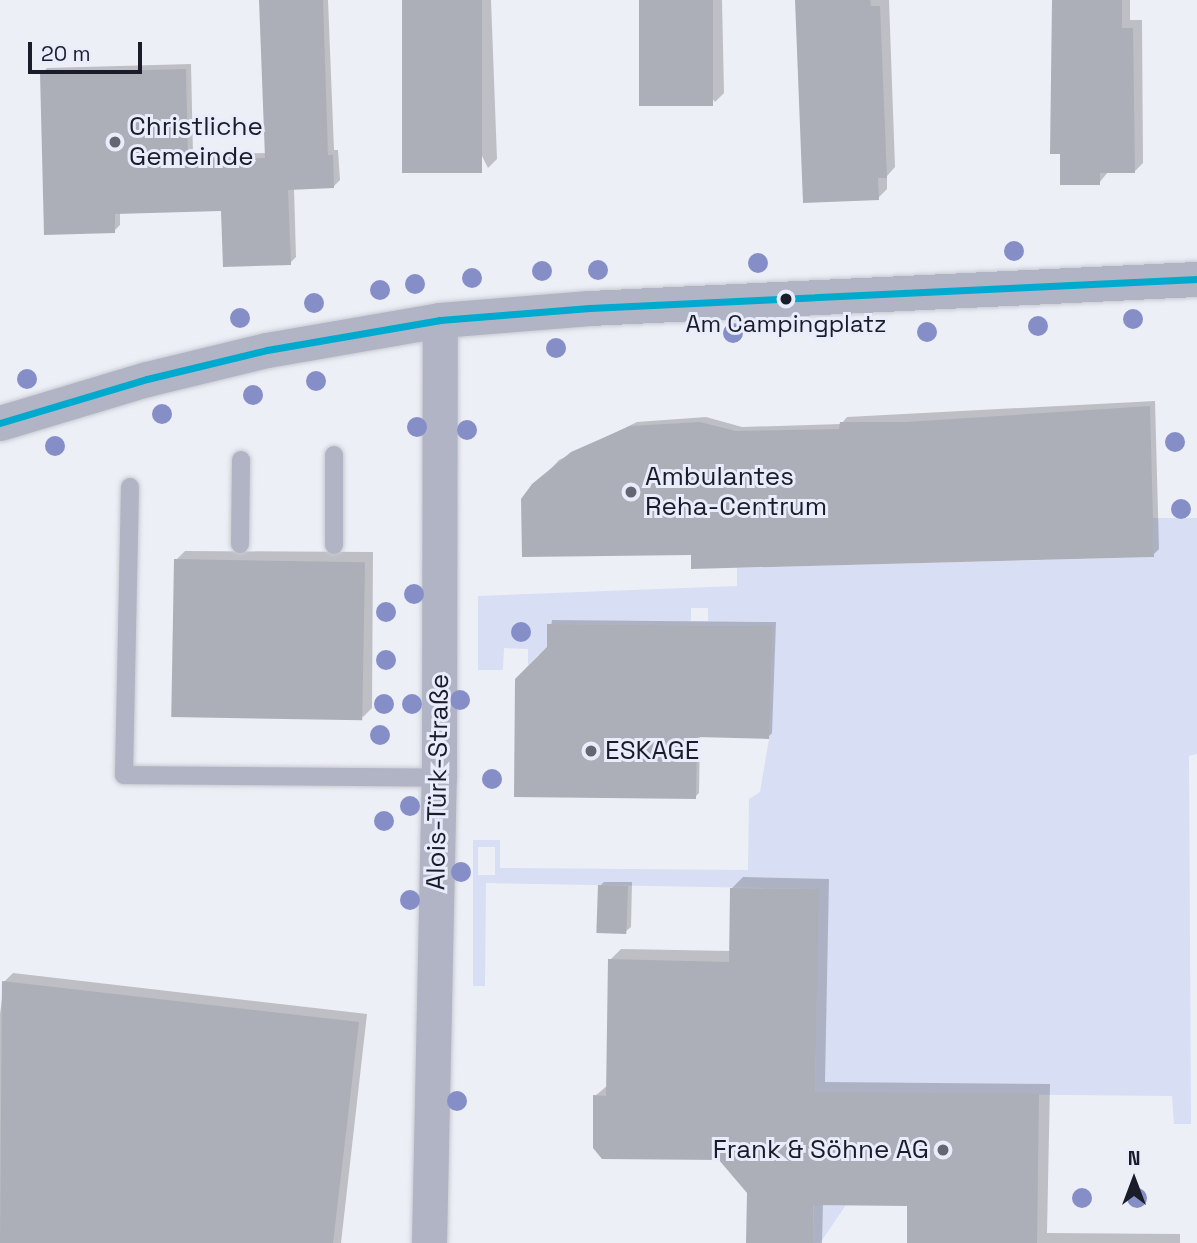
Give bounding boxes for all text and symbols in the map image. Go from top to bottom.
scale bar [32,28,145,72]
text: 20 m [41,40,91,67]
place label: Christliche Gemeinde [129,111,263,172]
marker: Christliche Gemeinde [107,134,123,150]
marker: Am Campingplatz [779,292,793,306]
place label: Am Campingplatz [685,310,887,338]
place label: Ambulantes Reha-Centrum [645,461,827,522]
marker: Ambulantes Reha-Centrum [623,484,639,500]
street label: Alois-Türk-Straße [421,673,455,891]
place label: ESKAGE [605,735,699,767]
marker: ESKAGE [583,743,599,759]
place label: Frank & Söhne AG [712,1134,929,1166]
marker: Frank & Söhne AG [935,1142,951,1158]
north arrow [1099,1145,1169,1215]
text: N [1128,1146,1140,1171]

